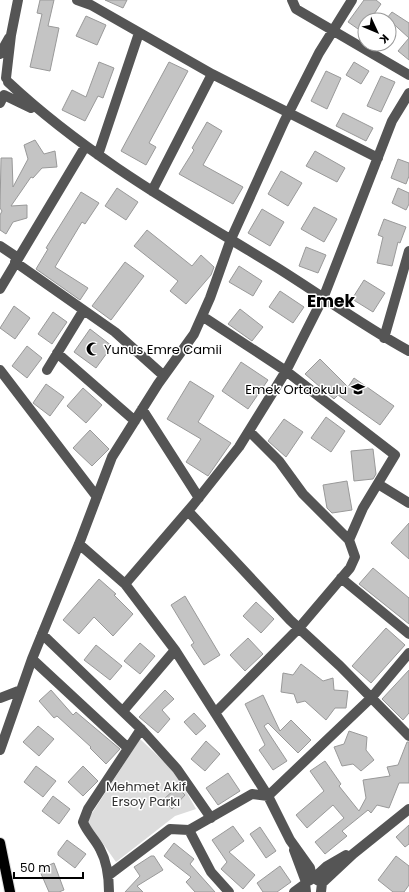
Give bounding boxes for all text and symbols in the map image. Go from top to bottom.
north arrow [357,12,397,52]
text: K [376,31,393,47]
district label: Emek [307,289,356,313]
place label: Yunus Emre Camii [104,340,222,359]
mosque icon: Yunus Emre Camii [85,341,101,357]
place label: Emek Ortaokulu [245,380,347,399]
school or university icon: Emek Ortaokulu [350,381,366,397]
park label: Mehmet Akif Ersoy Parkı [106,777,186,811]
scale bar [14,854,83,880]
text: 50 m [20,859,51,876]

